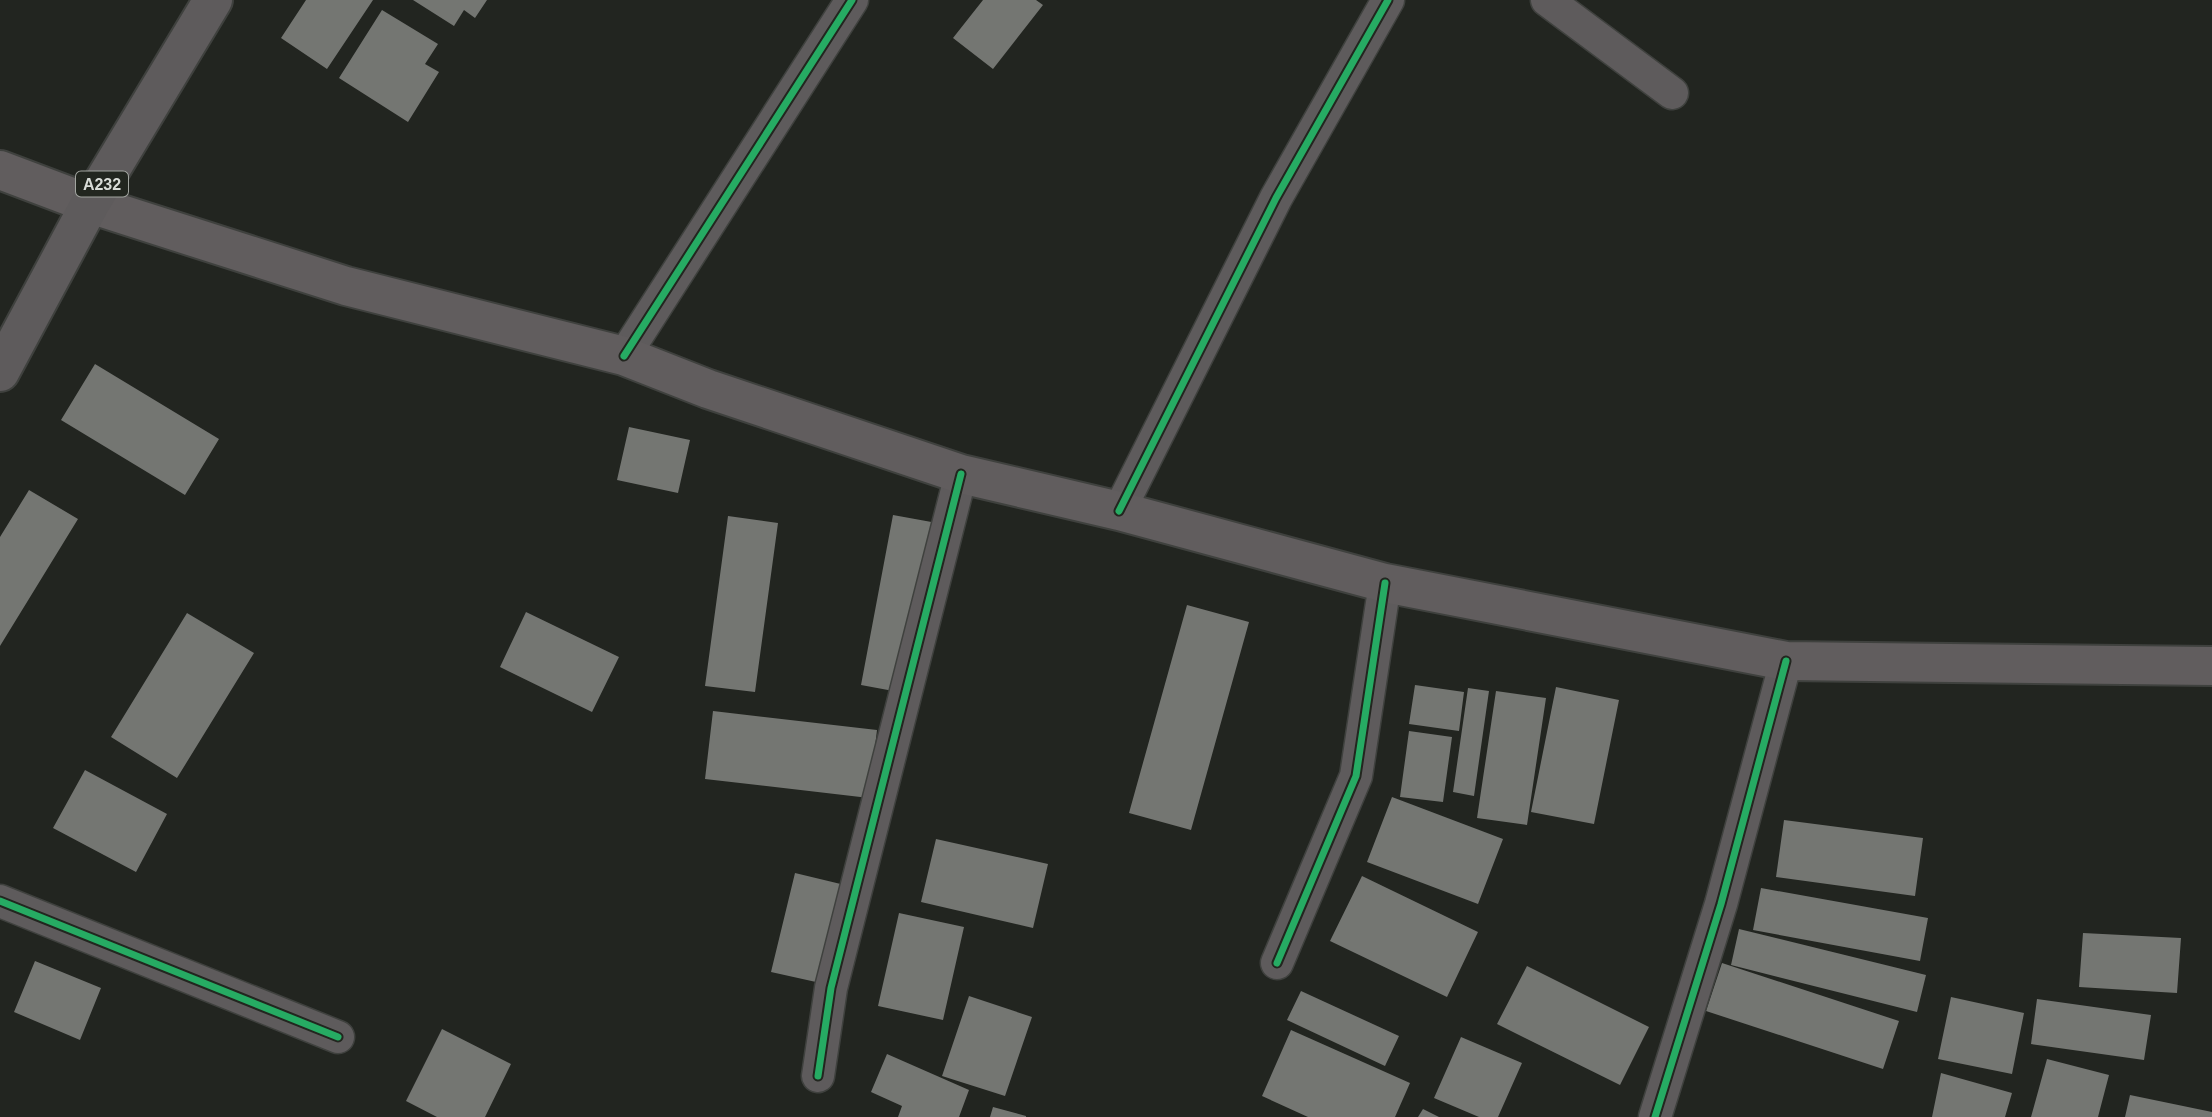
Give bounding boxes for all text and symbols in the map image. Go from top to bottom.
road number: A232 [76,172,128,196]

